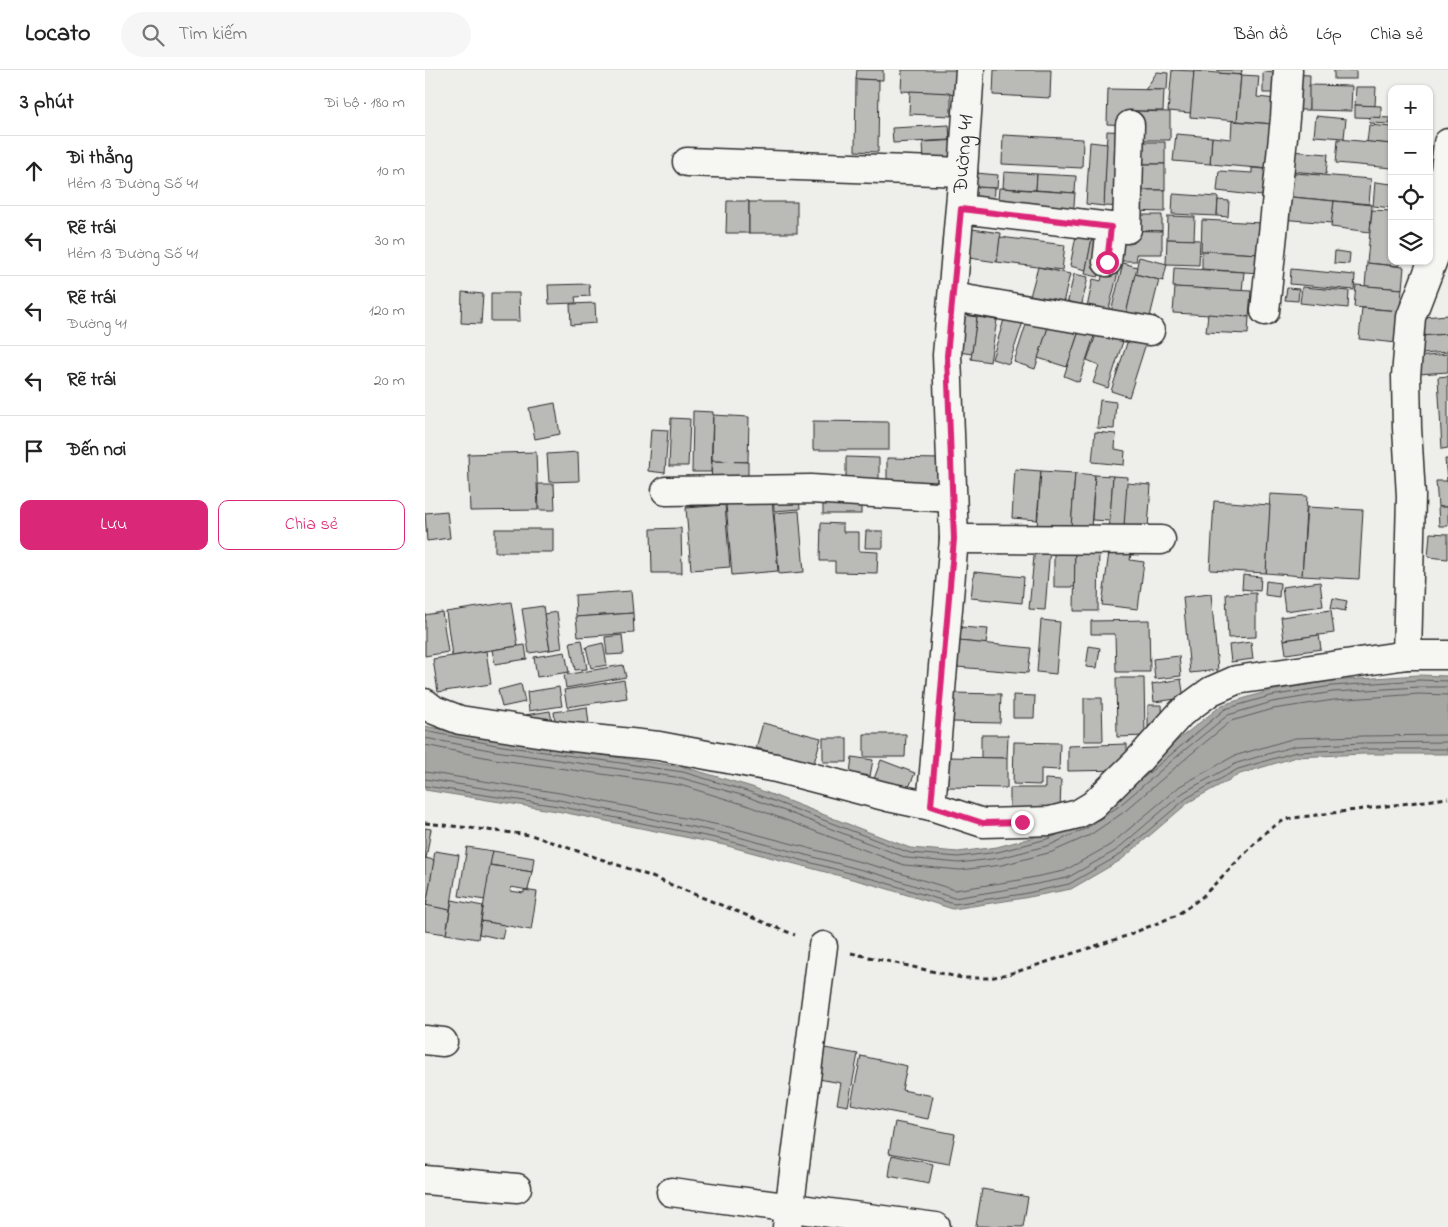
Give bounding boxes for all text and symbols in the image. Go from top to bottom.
search box [121,12,471,57]
text: Locato [25,17,91,52]
icon: search [139,21,167,49]
text: Tìm kiếm [179,21,247,48]
text: Bản đồ [1234,22,1288,48]
text: Lớp [1316,22,1342,48]
text: Chia sẻ [1370,22,1423,48]
map controls [1388,85,1433,265]
button: + [1388,85,1433,130]
text: 3 phút [20,88,74,118]
text: Đi bộ · 180 m [324,91,405,115]
street label: Đường 41 [946,113,982,195]
button: − [1388,130,1433,175]
text: Đi thẳng [67,145,133,172]
icon: ahead [20,157,48,185]
text: 10 m [377,159,405,183]
text: Hẻm 13 Đường Số 41 [67,172,198,196]
button: locate [1388,175,1433,220]
text: Rẽ trái [67,215,116,242]
button: layers [1388,220,1433,265]
icon: left [20,227,48,255]
text: 30 m [375,229,405,253]
text: Hẻm 13 Đường Số 41 [67,242,198,266]
route start [1096,251,1119,274]
text: Rẽ trái [67,285,116,312]
icon: left [20,297,48,325]
text: 120 m [369,299,405,323]
text: Đường 41 [67,312,127,336]
icon: left [20,367,48,395]
text: Rẽ trái [67,367,116,394]
text: 20 m [374,369,405,393]
icon: arrive [20,437,48,465]
text: Đến nơi [67,437,126,464]
button: Lưu [20,500,208,550]
button: Chia sẻ [218,500,405,550]
route end [1011,811,1034,834]

